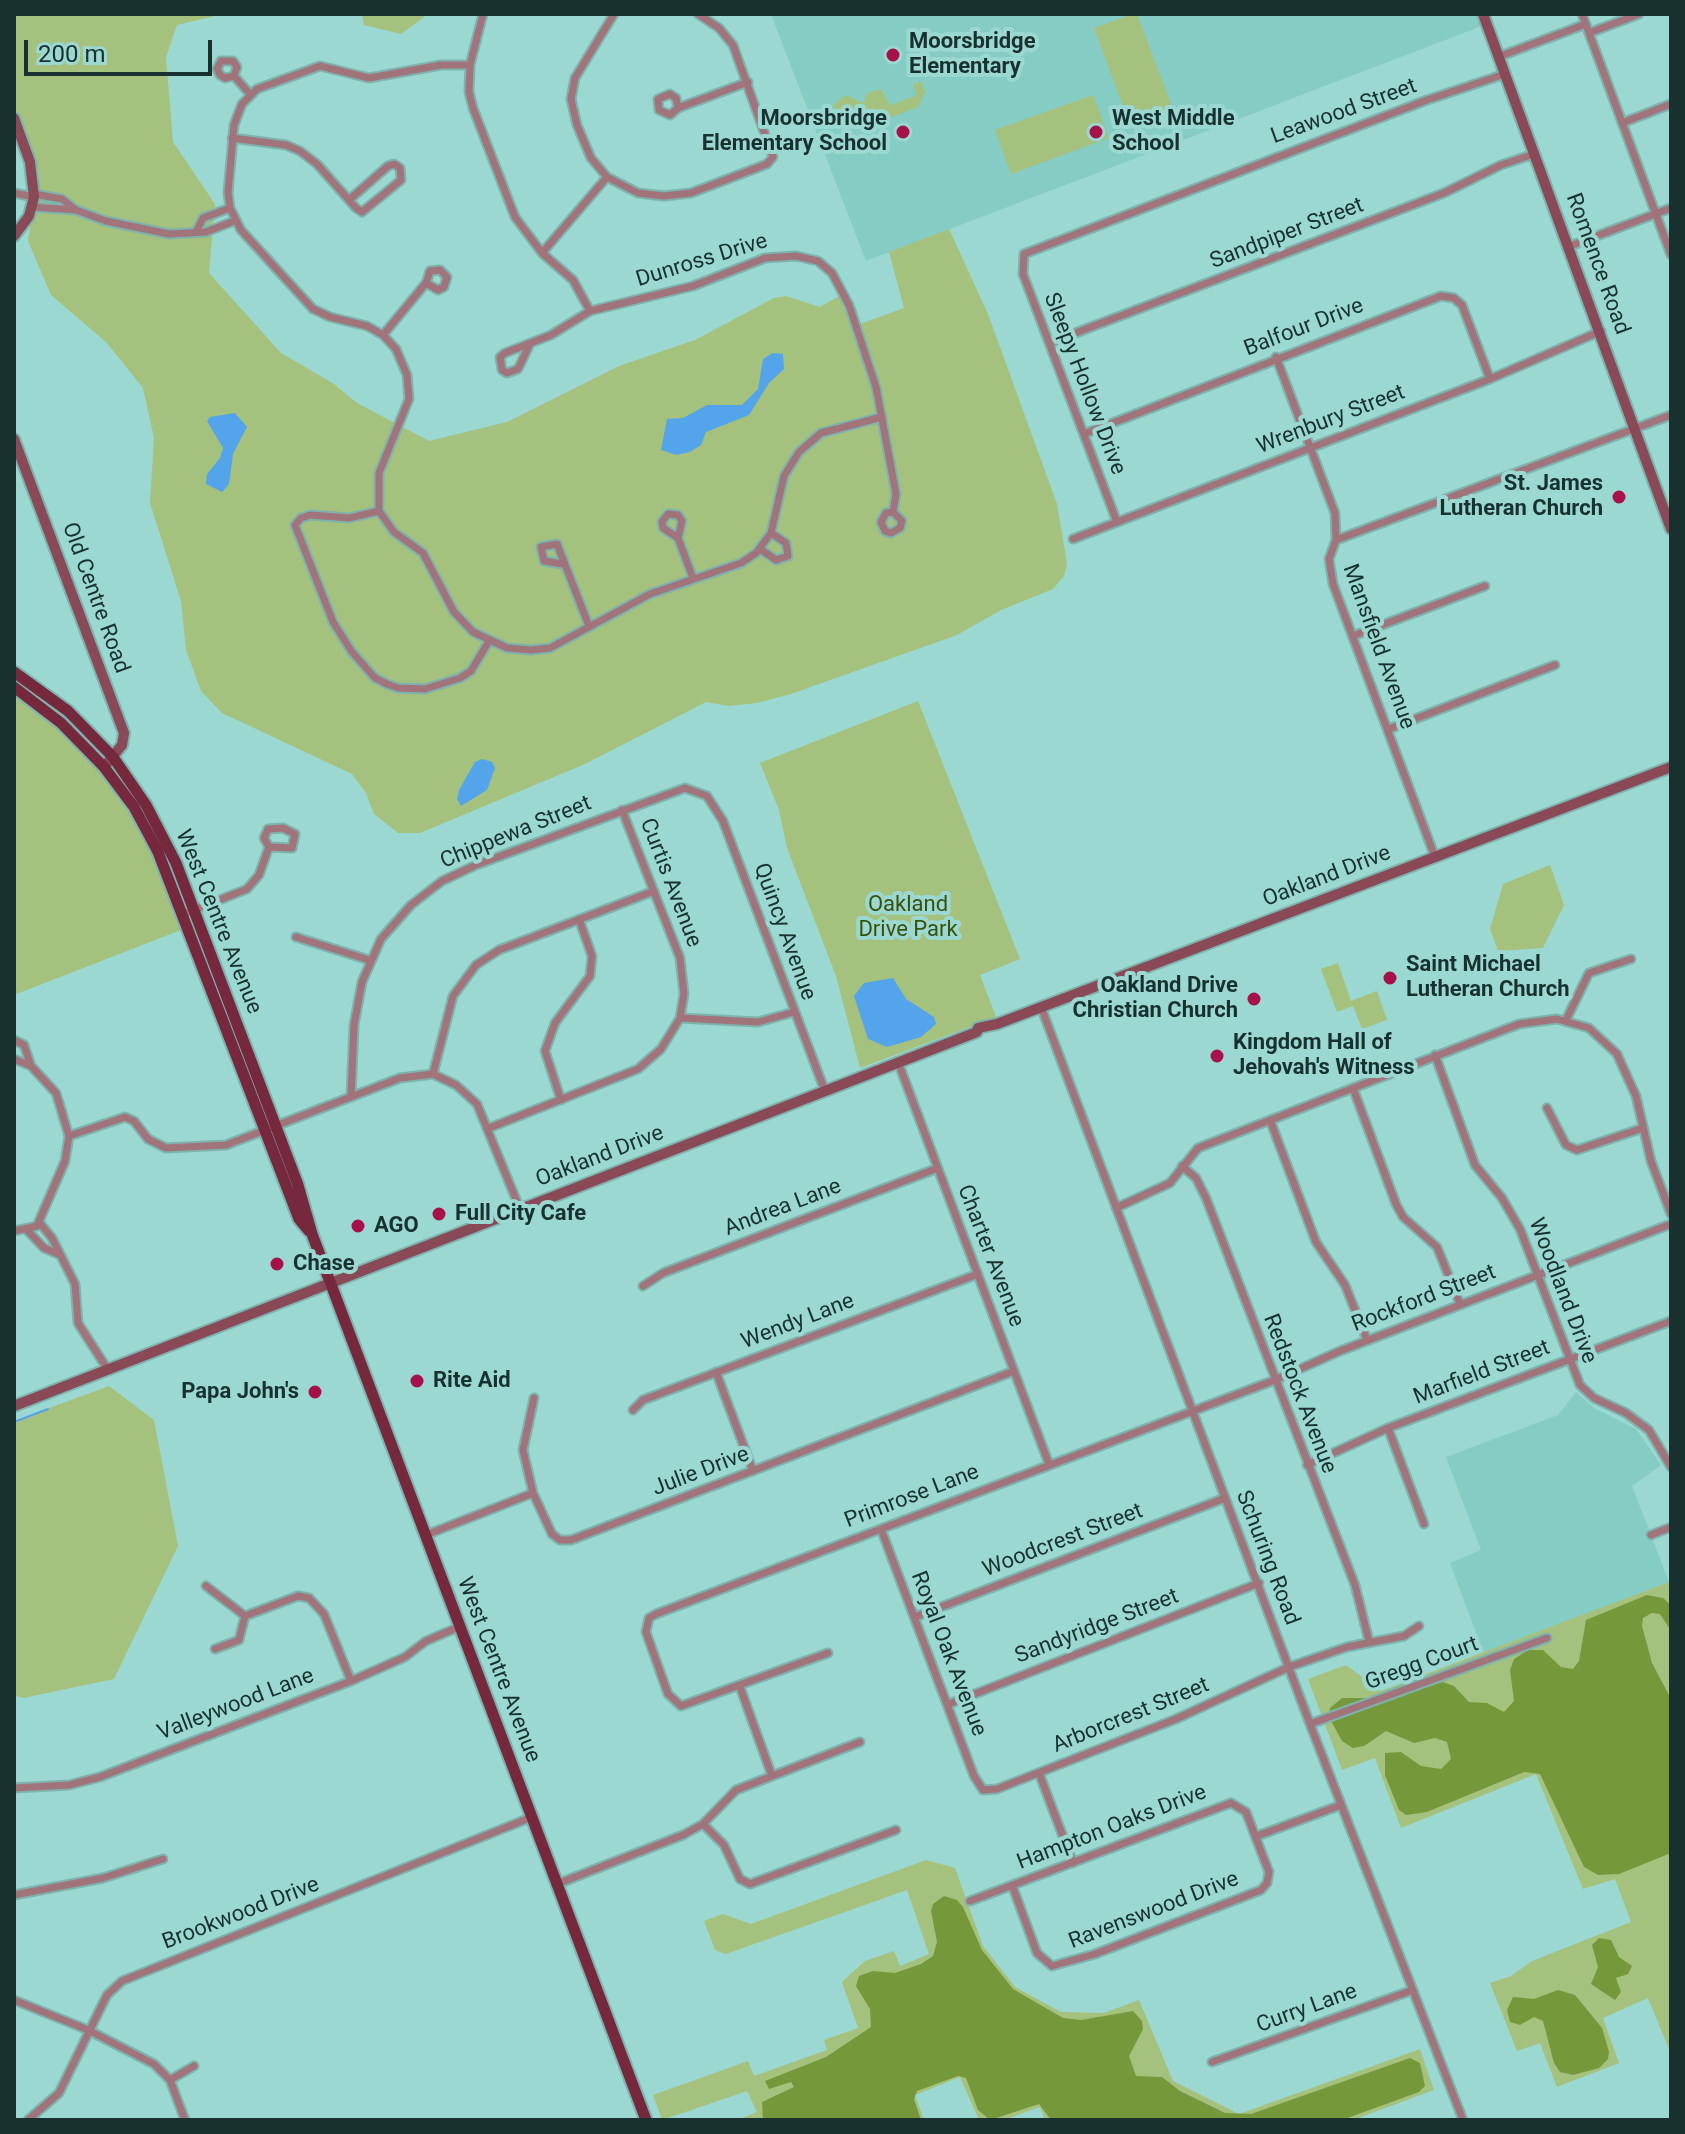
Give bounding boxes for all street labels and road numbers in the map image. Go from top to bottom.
street label: Leawood Street [1268,73,1420,151]
street label: Romence Road [1559,190,1635,338]
street label: Sandpiper Street [1207,193,1367,275]
street label: Dunross Drive [633,228,771,294]
street label: Sleepy Hollow Drive [1037,289,1131,479]
street label: Balfour Drive [1241,293,1367,363]
street label: Wrenbury Street [1253,380,1409,460]
street label: Old Centre Road [55,519,135,677]
street label: Mansfield Avenue [1336,561,1420,733]
street label: Chippewa Street [437,791,595,875]
street label: Curtis Avenue [633,815,707,951]
street label: West Centre Avenue [169,826,267,1018]
street label: Oakland Drive [1259,840,1395,914]
street label: Quincy Avenue [747,860,821,1004]
street label: Oakland Drive [532,1120,668,1194]
street label: Andrea Lane [721,1174,845,1242]
street label: Charter Avenue [951,1181,1029,1331]
street label: Woodland Drive [1522,1215,1602,1367]
street label: Rockford Street [1348,1259,1500,1339]
street label: Wendy Lane [738,1288,858,1356]
street label: Redstock Avenue [1256,1311,1342,1477]
street label: Marfield Street [1410,1335,1554,1411]
street label: Julie Drive [649,1441,753,1503]
street label: Primrose Lane [841,1459,983,1535]
street label: Schuring Road [1229,1487,1305,1629]
street label: Woodcrest Street [979,1498,1147,1584]
street label: Royal Oak Avenue [904,1568,992,1740]
street label: West Centre Avenue [450,1574,546,1766]
street label: Sandyridge Street [1012,1584,1182,1670]
street label: Gregg Court [1362,1631,1482,1697]
street label: Valleywood Lane [154,1663,318,1747]
street label: Arborcrest Street [1049,1673,1213,1759]
street label: Hampton Oaks Drive [1013,1780,1211,1876]
street label: Ravenswood Drive [1065,1866,1243,1956]
street label: Brookwood Drive [159,1872,323,1956]
street label: Curry Lane [1253,1979,1361,2039]

